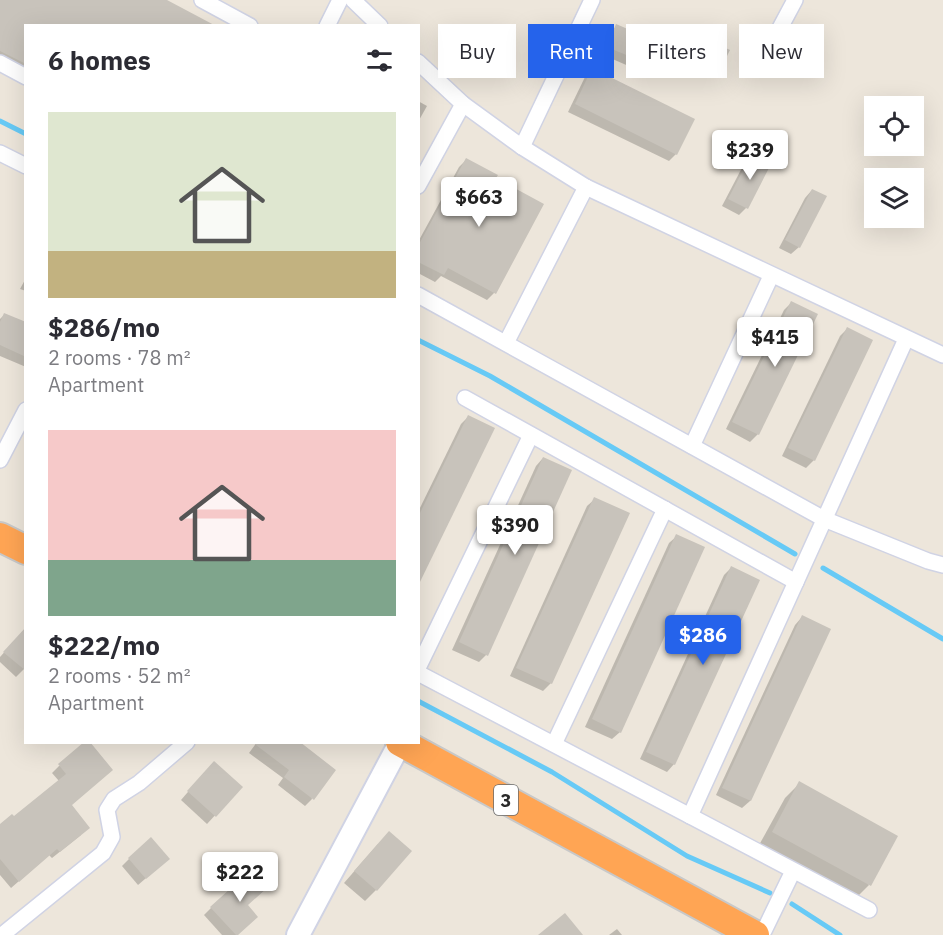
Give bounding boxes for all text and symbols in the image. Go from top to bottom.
chip: Buy [438,24,516,78]
chip: Rent [528,24,614,78]
chip: Filters [626,24,727,78]
chip: New [739,24,824,78]
text: 6 homes [48,43,151,77]
icon: filters [363,44,396,77]
map controls [864,96,924,228]
button: locate [864,96,924,156]
pin: $239 [714,130,786,181]
text: $239 [726,136,774,163]
icon: home [168,151,276,259]
button: layers [864,168,924,228]
pin: $663 [443,177,515,228]
text: $663 [455,183,503,210]
text: $286/mo [48,310,160,344]
pin: $415 [739,317,811,368]
text: $415 [751,323,799,350]
text: 2 rooms · 78 m² [48,344,191,371]
text: Apartment [48,371,144,398]
icon: home [168,469,276,577]
pin: $390 [479,505,551,556]
text: $390 [491,511,539,538]
pin: $286 [667,615,739,666]
text: $286 [679,621,727,648]
text: $222/mo [48,628,160,662]
text: 2 rooms · 52 m² [48,662,191,689]
text: Apartment [48,689,144,716]
road number: 3 [494,785,518,815]
pin: $222 [204,852,276,903]
text: $222 [216,858,264,885]

